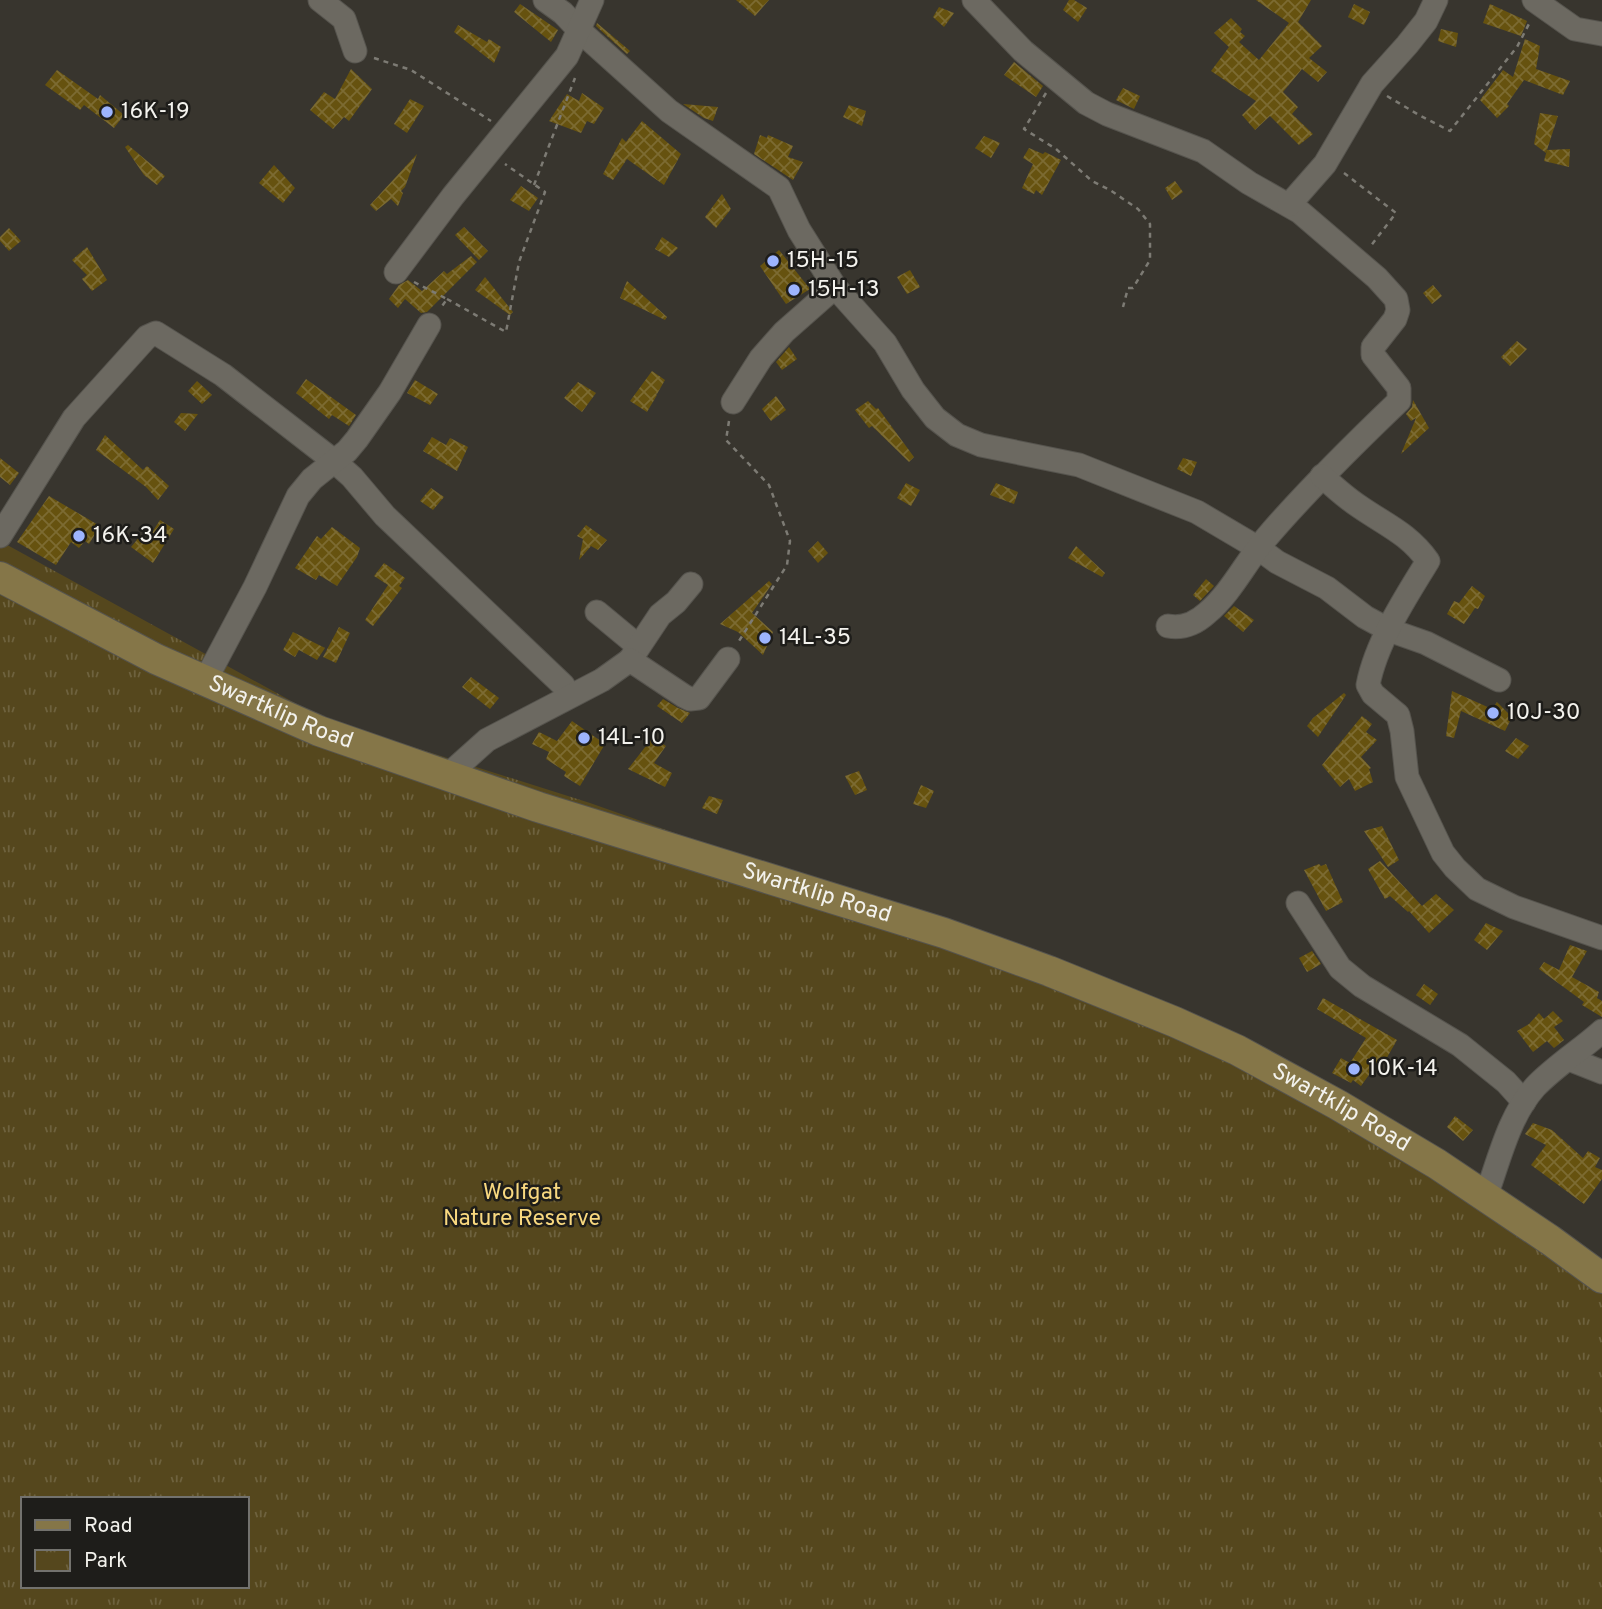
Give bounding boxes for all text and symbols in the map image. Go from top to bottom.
place label: 16K-19 [121,98,190,127]
marker: 16K-19 [99,104,115,120]
place label: 15H-15 [787,247,859,276]
marker: 15H-15 [765,253,781,269]
place label: 15H-13 [808,276,880,305]
marker: 15H-13 [786,282,802,298]
place label: 16K-34 [93,522,167,551]
marker: 16K-34 [71,528,87,544]
place label: 14L-35 [779,624,851,653]
marker: 14L-35 [757,630,773,646]
street label: Swartklip Road [203,669,357,756]
place label: 10J-30 [1507,699,1580,728]
marker: 10J-30 [1485,705,1501,721]
place label: 14L-10 [598,724,665,753]
marker: 14L-10 [576,730,592,746]
street label: Swartklip Road [738,857,895,930]
place label: 10K-14 [1368,1055,1438,1084]
street label: Swartklip Road [1267,1057,1415,1159]
marker: 10K-14 [1346,1061,1362,1077]
park label: Wolfgat Nature Reserve [443,1179,601,1234]
legend [21,1497,248,1588]
text: Road [84,1513,133,1540]
text: Park [84,1548,127,1575]

